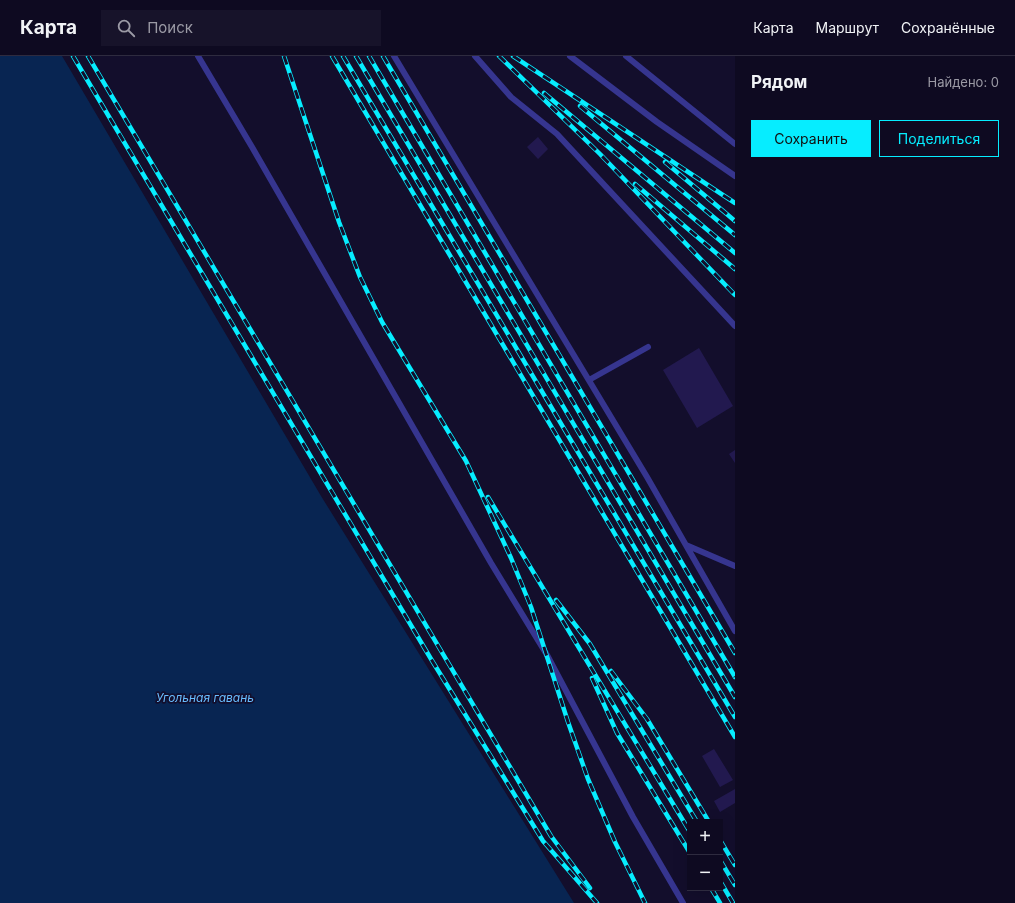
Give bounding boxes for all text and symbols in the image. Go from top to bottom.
search box [101,10,381,46]
text: Карта [20,16,77,39]
icon: search [115,17,137,39]
text: Поиск [147,18,193,37]
text: Карта [753,19,794,36]
text: Маршрут [816,19,879,36]
text: Сохранённые [901,19,995,36]
text: Рядом [751,72,807,92]
text: Найдено: 0 [928,74,999,90]
button: Сохранить [751,120,871,157]
button: Поделиться [879,120,999,157]
water label: Угольная гавань [156,690,254,705]
map controls [687,819,723,891]
button: + [687,819,723,855]
button: − [687,855,723,891]

